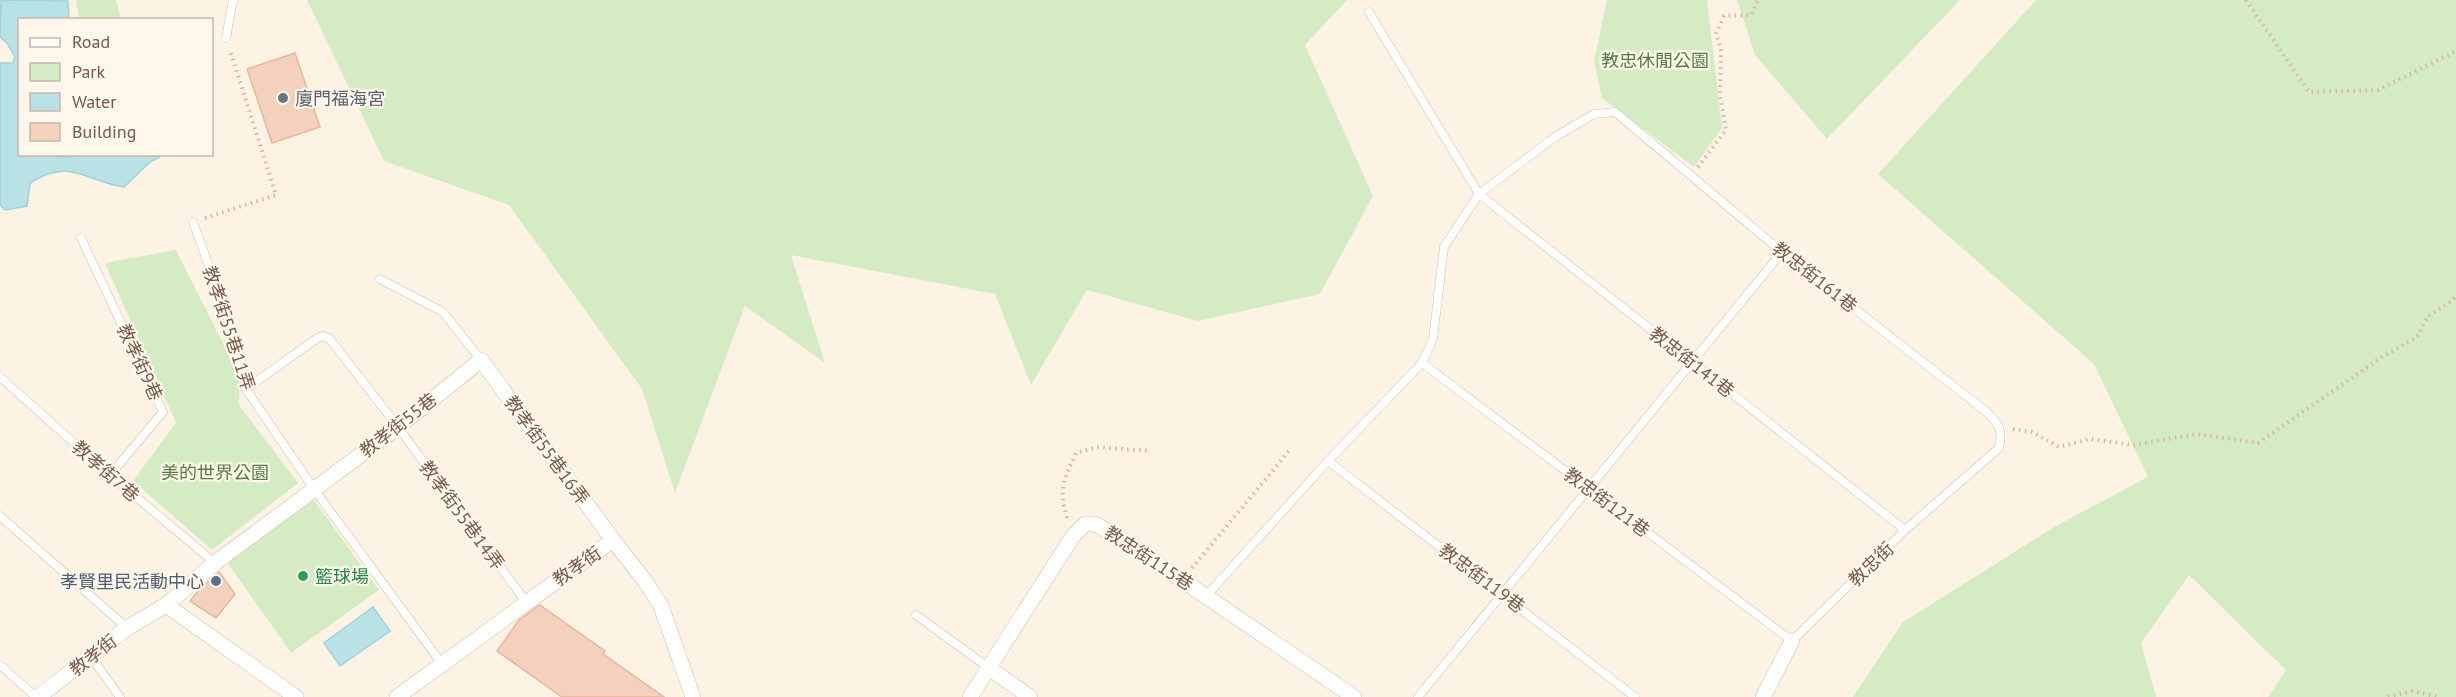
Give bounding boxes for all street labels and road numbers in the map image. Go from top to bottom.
street label: 教忠街161巷 [1768,237,1862,317]
street label: 教孝街55巷11弄 [198,263,260,393]
street label: 教孝街9巷 [112,320,168,404]
street label: 教忠街141巷 [1645,322,1739,402]
street label: 教孝街55巷 [355,388,441,462]
street label: 教孝街55巷16弄 [500,391,594,509]
street label: 教孝街7巷 [68,435,144,507]
street label: 教孝街55巷14弄 [415,456,509,574]
street label: 教忠街121巷 [1560,462,1654,542]
street label: 教忠街115巷 [1100,521,1198,595]
street label: 教忠街 [1844,537,1898,591]
street label: 教忠街119巷 [1435,538,1529,618]
street label: 教孝街 [548,541,606,591]
street label: 教孝街 [65,629,121,681]

